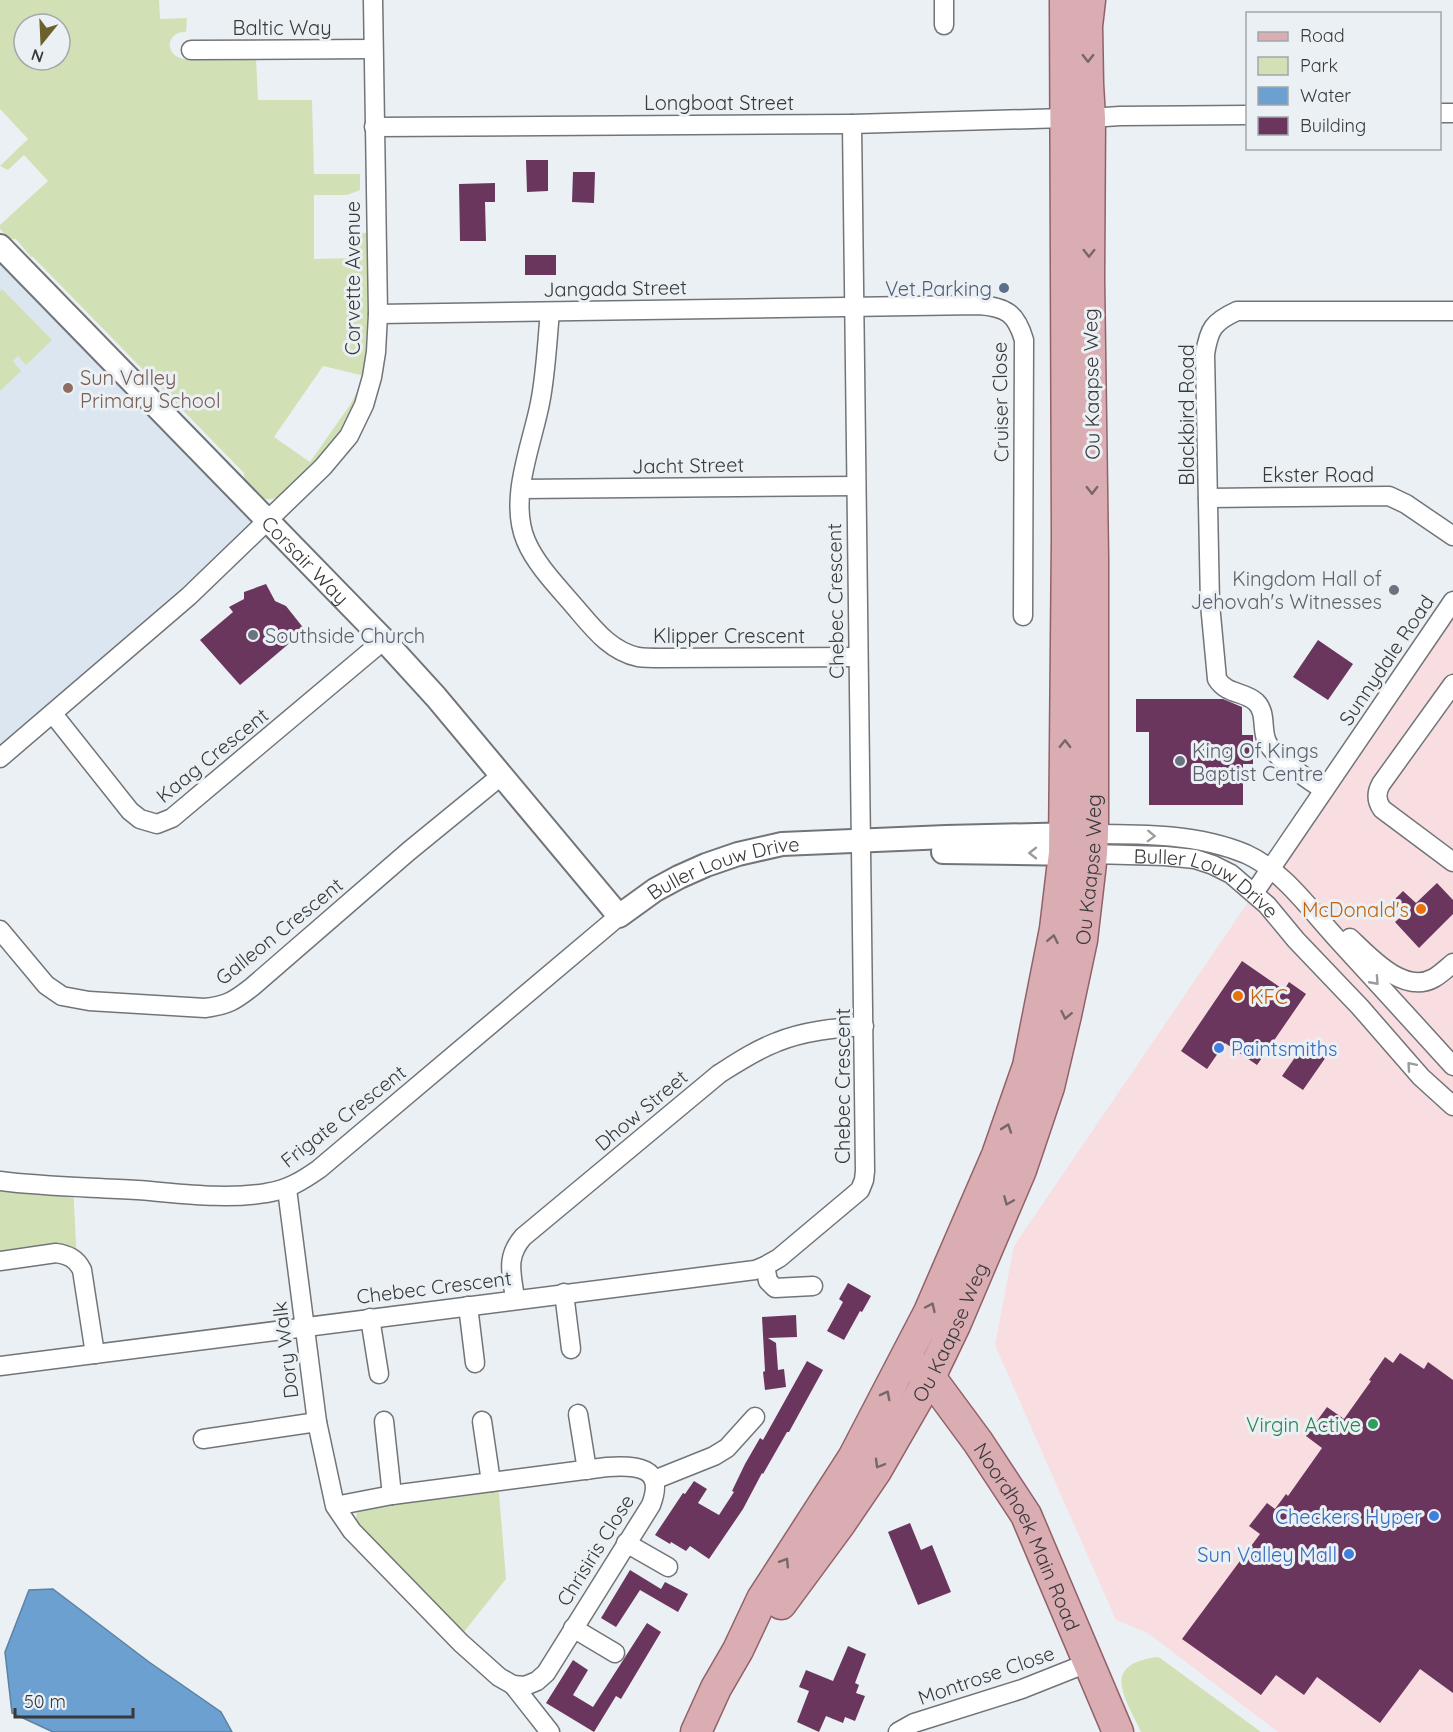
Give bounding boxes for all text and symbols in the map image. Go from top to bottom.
north arrow [12,12,72,72]
legend [1246,12,1441,150]
street label: Baltic Way [232,15,332,40]
text: Road [1300,24,1345,47]
text: N [29,45,46,68]
one-way arrow [1082,54,1094,63]
text: Park [1300,54,1338,77]
text: Water [1300,84,1351,107]
street label: Longboat Street [644,90,794,115]
text: Building [1300,114,1366,137]
street label: Corvette Avenue [340,201,365,355]
one-way arrow [1083,249,1095,258]
street label: Jangada Street [543,274,687,302]
place label: Vet Parking [885,276,992,301]
marker: Vet Parking [997,281,1011,295]
street label: Ou Kaapse Weg [1077,308,1105,460]
street label: Cruiser Close [986,342,1014,462]
street label: Blackbird Road [1174,344,1199,486]
place label: Sun Valley Primary School [80,365,221,413]
marker: Sun Valley Primary School [61,381,75,395]
street label: Jacht Street [632,452,745,478]
street label: Ekster Road [1262,462,1374,487]
one-way arrow [1086,486,1098,495]
street label: Corsair Way [257,510,355,609]
street label: Chebec Crescent [821,523,849,679]
place label: Kingdom Hall of Jehovah's Witnesses [1191,566,1382,614]
marker: Kingdom Hall of Jehovah's Witnesses [1387,583,1401,597]
street label: Sunnydale Road [1333,590,1439,730]
place label: Southside Church [265,623,425,648]
street label: Klipper Crescent [653,623,805,648]
marker: Southside Church [246,628,260,642]
street label: Kaag Crescent [151,702,273,808]
place label: King Of Kings Baptist Centre [1192,738,1323,786]
one-way arrow [1059,740,1071,749]
marker: King Of Kings Baptist Centre [1173,754,1187,768]
street label: Ou Kaapse Weg [1069,794,1106,946]
one-way arrow [1147,829,1156,842]
street label: Buller Louw Drive [642,831,800,905]
street label: Buller Louw Drive [1133,843,1285,923]
one-way arrow [1029,847,1038,859]
street label: Galleon Crescent [210,872,348,990]
place label: McDonald's [1302,897,1409,922]
marker: McDonald's [1414,902,1428,916]
one-way arrow [1046,934,1059,944]
one-way arrow [1368,974,1379,984]
place label: KFC [1250,984,1288,1009]
marker: KFC [1231,989,1245,1003]
street label: Chebec Crescent [830,1008,855,1164]
one-way arrow [1060,1010,1073,1020]
place label: Paintsmiths [1231,1036,1337,1061]
marker: Paintsmiths [1212,1041,1226,1055]
street label: Frigate Crescent [275,1059,411,1173]
one-way arrow [1407,1062,1418,1073]
street label: Dhow Street [590,1064,692,1156]
one-way arrow [999,1123,1012,1133]
one-way arrow [1003,1195,1015,1206]
street label: Ou Kaapse Weg [906,1258,993,1406]
street label: Chebec Crescent [355,1265,513,1309]
street label: Dory Walk [267,1300,303,1400]
one-way arrow [924,1303,936,1314]
one-way arrow [879,1391,890,1401]
place label: Virgin Active [1246,1412,1361,1437]
marker: Virgin Active [1366,1417,1380,1431]
street label: Noordhoek Main Road [969,1437,1086,1634]
one-way arrow [875,1458,887,1468]
street label: Chrisiris Close [551,1489,639,1611]
place label: Checkers Hyper [1275,1504,1422,1529]
marker: Checkers Hyper [1427,1509,1441,1523]
place label: Sun Valley Mall [1197,1542,1337,1567]
marker: Sun Valley Mall [1342,1547,1356,1561]
one-way arrow [778,1558,790,1568]
street label: Montrose Close [914,1640,1058,1710]
scale bar [15,1681,134,1719]
text: 50 m [24,1690,66,1713]

